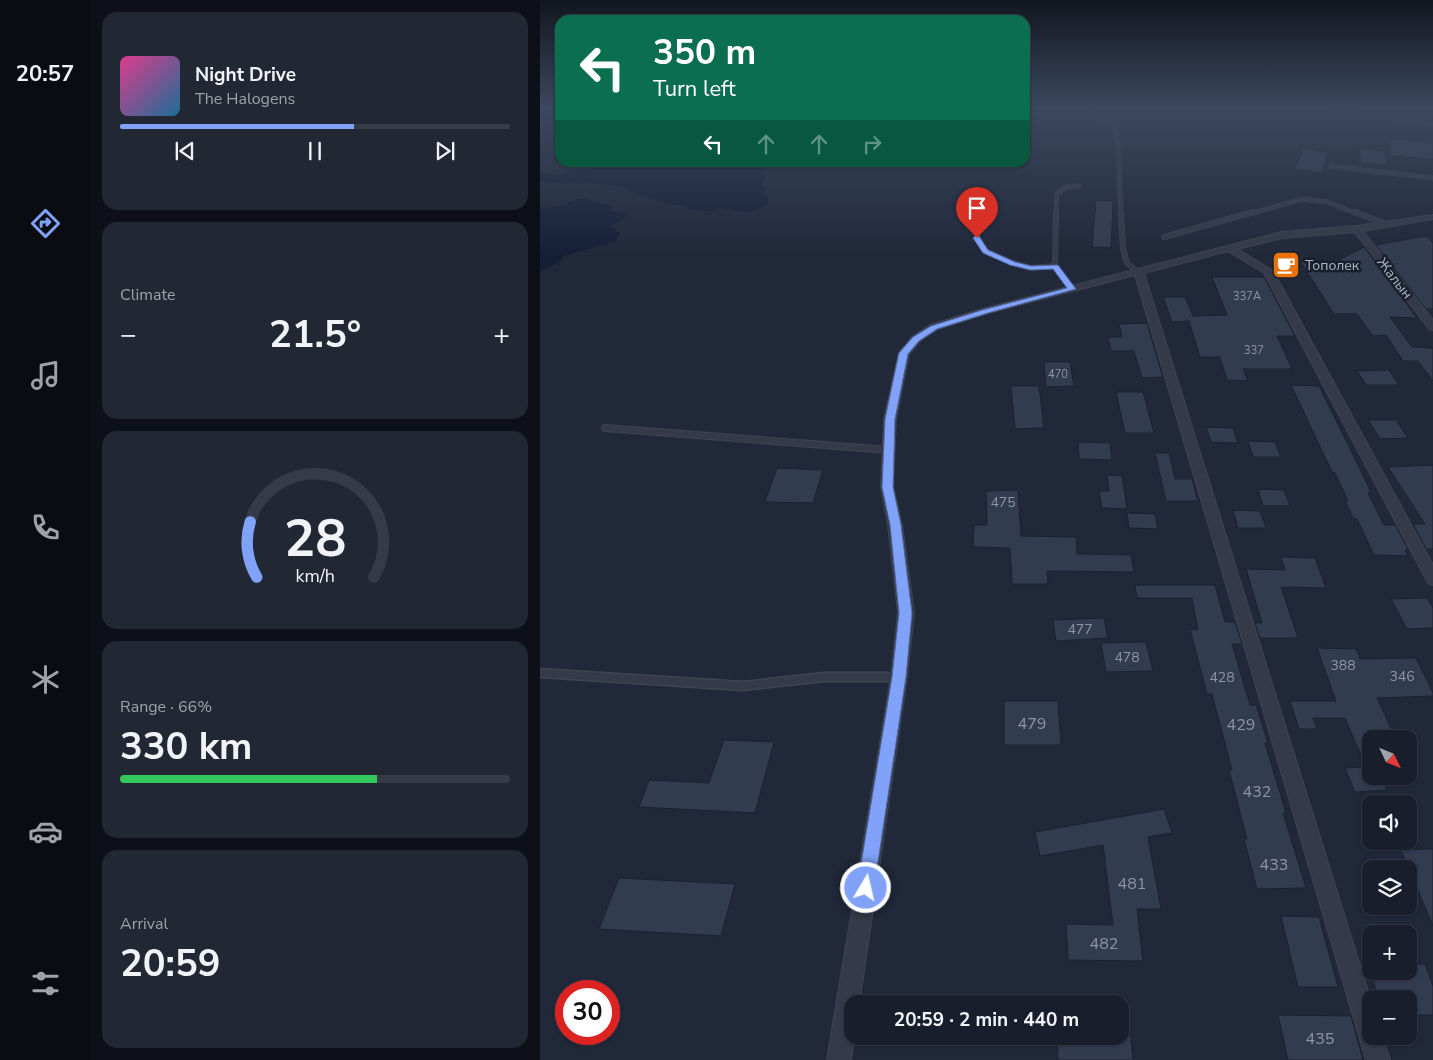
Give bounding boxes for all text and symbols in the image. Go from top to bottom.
text: 350 m [653,29,756,76]
icon: left [570,35,635,100]
text: 20:57 [16,59,74,89]
text: Night Drive [195,62,296,88]
text: Turn left [653,74,736,104]
text: The Halogens [195,88,295,110]
icon: left [699,130,727,158]
icon: ahead [752,130,780,158]
icon: ahead [805,130,833,158]
icon: right [858,130,886,158]
icon: previous [171,137,199,165]
icon: pause [301,137,329,165]
icon: next [431,137,459,165]
pin [956,187,998,238]
icon: arrive [963,194,991,222]
icon: directions [28,206,63,241]
cafe icon: Тополек [1271,250,1301,280]
street label: Жалын [1372,254,1417,303]
place label: Тополек [1305,256,1360,275]
text: Climate [120,284,175,306]
house number: 337А [1233,289,1261,304]
text: 21.5° [269,309,361,360]
text: − [120,316,137,354]
text: + [493,316,510,354]
house number: 337 [1244,343,1264,358]
icon: music [28,358,63,393]
house number: 470 [1048,367,1068,382]
house number: 475 [990,493,1016,512]
text: 28 [284,503,346,574]
icon: phone [28,510,63,545]
text: km/h [295,564,335,588]
house number: 477 [1067,620,1093,639]
house number: 478 [1114,648,1140,667]
house number: 388 [1330,656,1356,675]
icon: climate [28,662,63,697]
house number: 346 [1389,667,1415,686]
house number: 428 [1209,668,1235,687]
text: Range · 66% [120,696,212,718]
house number: 479 [1018,713,1046,735]
house number: 429 [1227,714,1255,736]
text: 330 km [120,721,252,772]
north arrow [1362,730,1418,785]
map controls [1362,730,1417,1045]
house number: 432 [1243,781,1271,803]
button: sound [1362,795,1417,850]
icon: car [28,814,63,849]
house number: 433 [1260,854,1288,876]
button: layers [1362,860,1417,915]
position arrow [839,861,891,913]
house number: 481 [1118,873,1146,895]
text: Arrival [120,913,168,935]
button: + [1362,925,1417,980]
house number: 482 [1090,933,1118,955]
text: 20:59 [120,938,221,989]
icon: filters [28,966,63,1001]
speed limit sign: 30 [555,980,620,1045]
button: − [1362,990,1417,1045]
text: 20:59 · 2 min · 440 m [894,1007,1079,1033]
house number: 435 [1306,1028,1334,1050]

